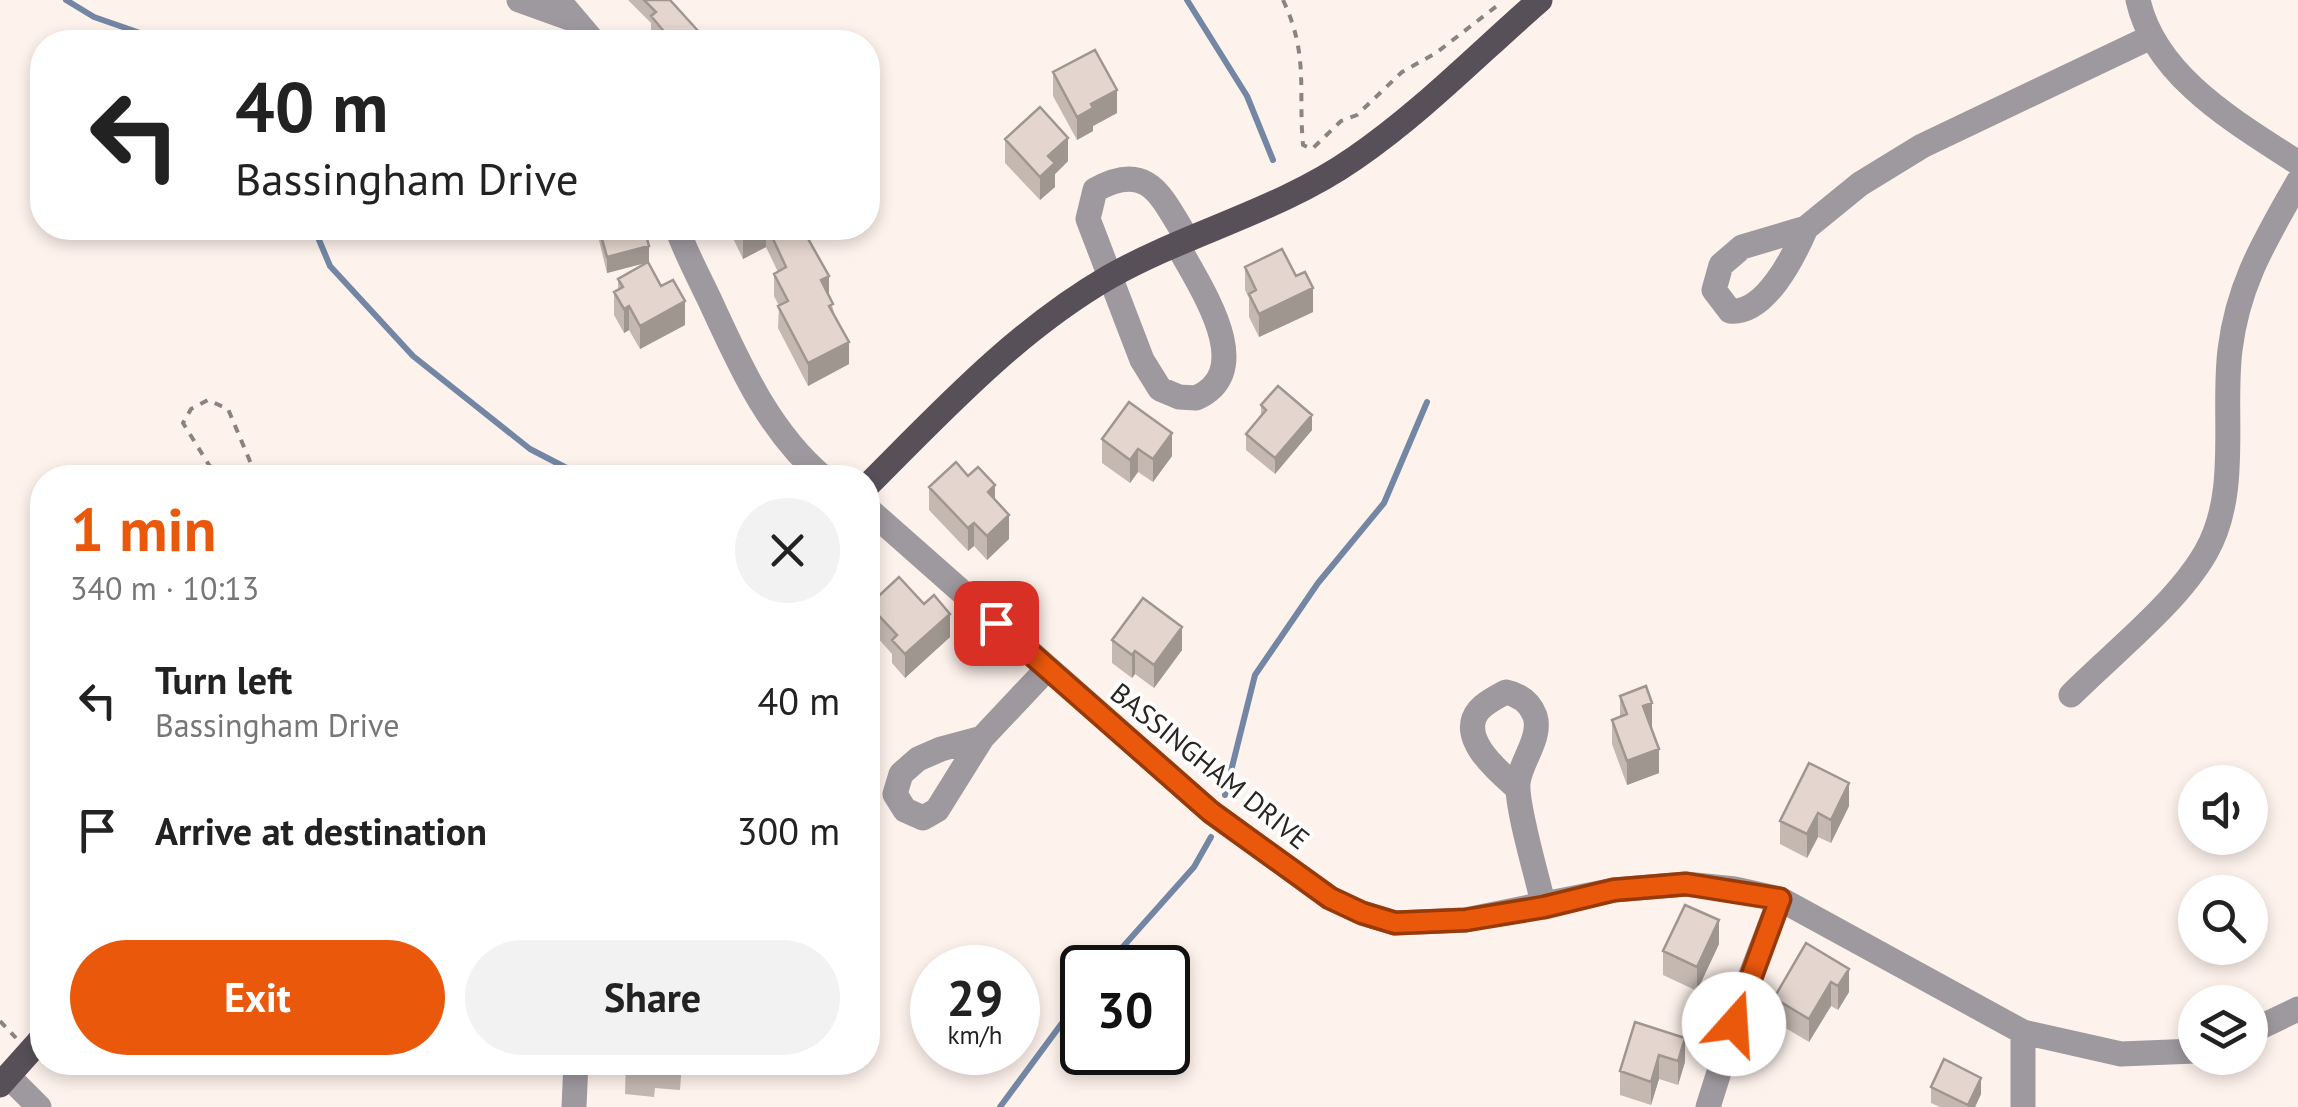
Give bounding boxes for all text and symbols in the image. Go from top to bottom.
text: 40 m [235,61,388,151]
icon: left [70,70,200,200]
text: Bassingham Drive [235,149,579,207]
text: 1 min [70,490,216,568]
button: close [735,498,840,603]
text: 340 m · 10:13 [70,567,259,609]
pin [954,581,1039,666]
icon: arrive [969,596,1024,651]
text: Turn left [155,655,292,704]
icon: left [70,673,125,728]
street label: BASSINGHAM DRIVE [1103,674,1317,857]
text: 40 m [758,676,840,725]
text: Bassingham Drive [155,704,399,746]
map controls [2178,765,2268,1075]
button: sound [2178,765,2268,855]
icon: arrive [70,803,125,858]
text: Arrive at destination [155,806,487,855]
text: 300 m [737,806,840,855]
button: search [2178,875,2268,965]
button: Exit [70,940,445,1055]
button: Share [465,940,840,1055]
speed limit sign: 30 [1060,945,1190,1075]
text: 29 [947,965,1003,1030]
position arrow [1682,972,1786,1076]
button: layers [2178,985,2268,1075]
text: km/h [948,1019,1002,1051]

